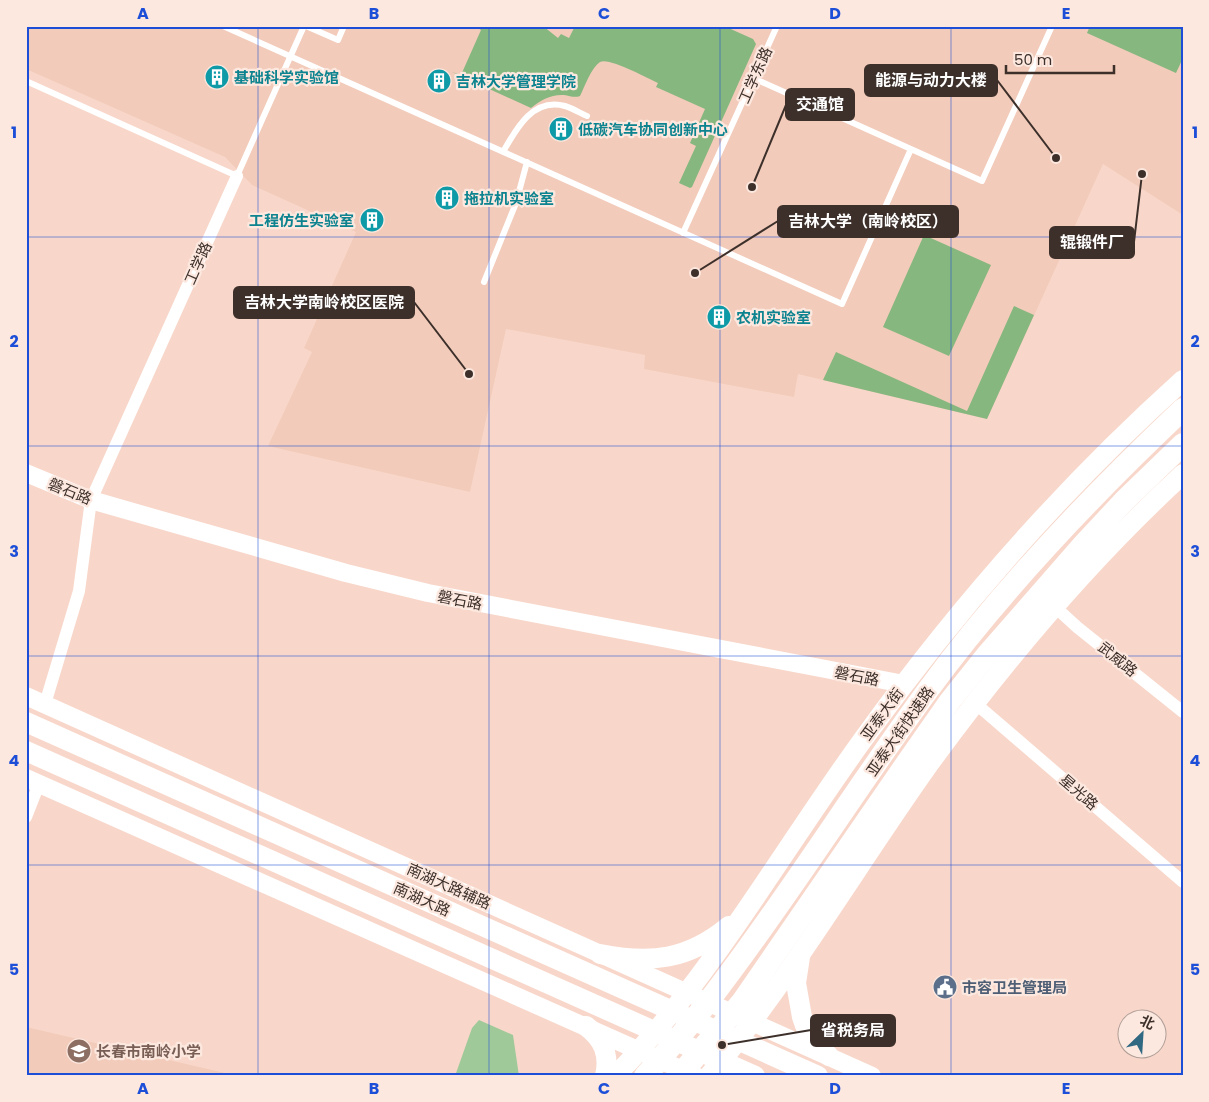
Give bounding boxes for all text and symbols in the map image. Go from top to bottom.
text: A [137,2,149,25]
text: B [369,2,379,25]
text: C [598,2,610,25]
text: D [829,2,841,25]
text: E [1062,2,1070,25]
scale bar [1006,42,1114,74]
street label: 工学东路 [733,43,777,107]
text: 50 m [1014,49,1052,70]
building icon: 基础科学实验馆 [204,64,230,90]
callout: 能源与动力大楼 [865,65,997,96]
place label: 基础科学实验馆 [234,67,339,88]
building icon: 吉林大学管理学院 [426,68,452,94]
text: 能源与动力大楼 [875,69,987,92]
place label: 吉林大学管理学院 [456,71,576,92]
callout: 交通馆 [786,89,854,120]
text: 交通馆 [796,93,844,116]
building icon: 低碳汽车协同创新中心 [548,116,574,142]
place label: 低碳汽车协同创新中心 [578,119,728,140]
text: 1 [11,121,17,144]
text: 1 [1192,121,1198,144]
building icon: 拖拉机实验室 [434,185,460,211]
place label: 拖拉机实验室 [464,188,554,209]
callout: 吉林大学（南岭校区） [778,206,958,237]
building icon: 工程仿生实验室 [359,207,385,233]
place label: 工程仿生实验室 [249,210,354,231]
text: 吉林大学（南岭校区） [788,210,948,233]
callout: 辊锻件厂 [1050,227,1134,258]
text: 辊锻件厂 [1060,231,1124,254]
street label: 工学路 [179,238,217,288]
callout: 吉林大学南岭校区医院 [234,287,414,318]
text: 吉林大学南岭校区医院 [244,291,404,314]
building icon: 农机实验室 [706,304,732,330]
place label: 农机实验室 [736,307,811,328]
text: 2 [9,330,19,353]
text: 2 [1190,330,1200,353]
street label: 磐石路 [45,473,95,509]
text: 3 [9,540,19,563]
text: 3 [1190,540,1200,563]
street label: 磐石路 [436,585,484,615]
street label: 武威路 [1094,637,1142,681]
street label: 磐石路 [833,661,881,691]
street label: 亚泰大街快速路 [861,682,939,780]
street label: 亚泰大街 [856,684,908,744]
text: 4 [9,749,20,772]
text: 4 [1190,749,1201,772]
street label: 星光路 [1055,769,1103,815]
street label: 南湖大路辅路 [404,859,494,913]
street label: 南湖大路 [391,879,453,919]
text: 5 [9,958,19,981]
text: 5 [1190,958,1200,981]
public building icon: 市容卫生管理局 [932,974,958,1000]
place label: 市容卫生管理局 [962,977,1067,998]
north arrow [1116,1010,1166,1060]
text: 北 [1137,1010,1158,1034]
callout: 省税务局 [811,1015,895,1046]
text: 省税务局 [821,1019,885,1042]
school or university icon: 长春市南岭小学 [66,1038,92,1064]
place label: 长春市南岭小学 [96,1041,201,1062]
text: A [137,1077,149,1100]
text: B [369,1077,379,1100]
text: C [598,1077,610,1100]
text: D [829,1077,841,1100]
text: E [1062,1077,1070,1100]

